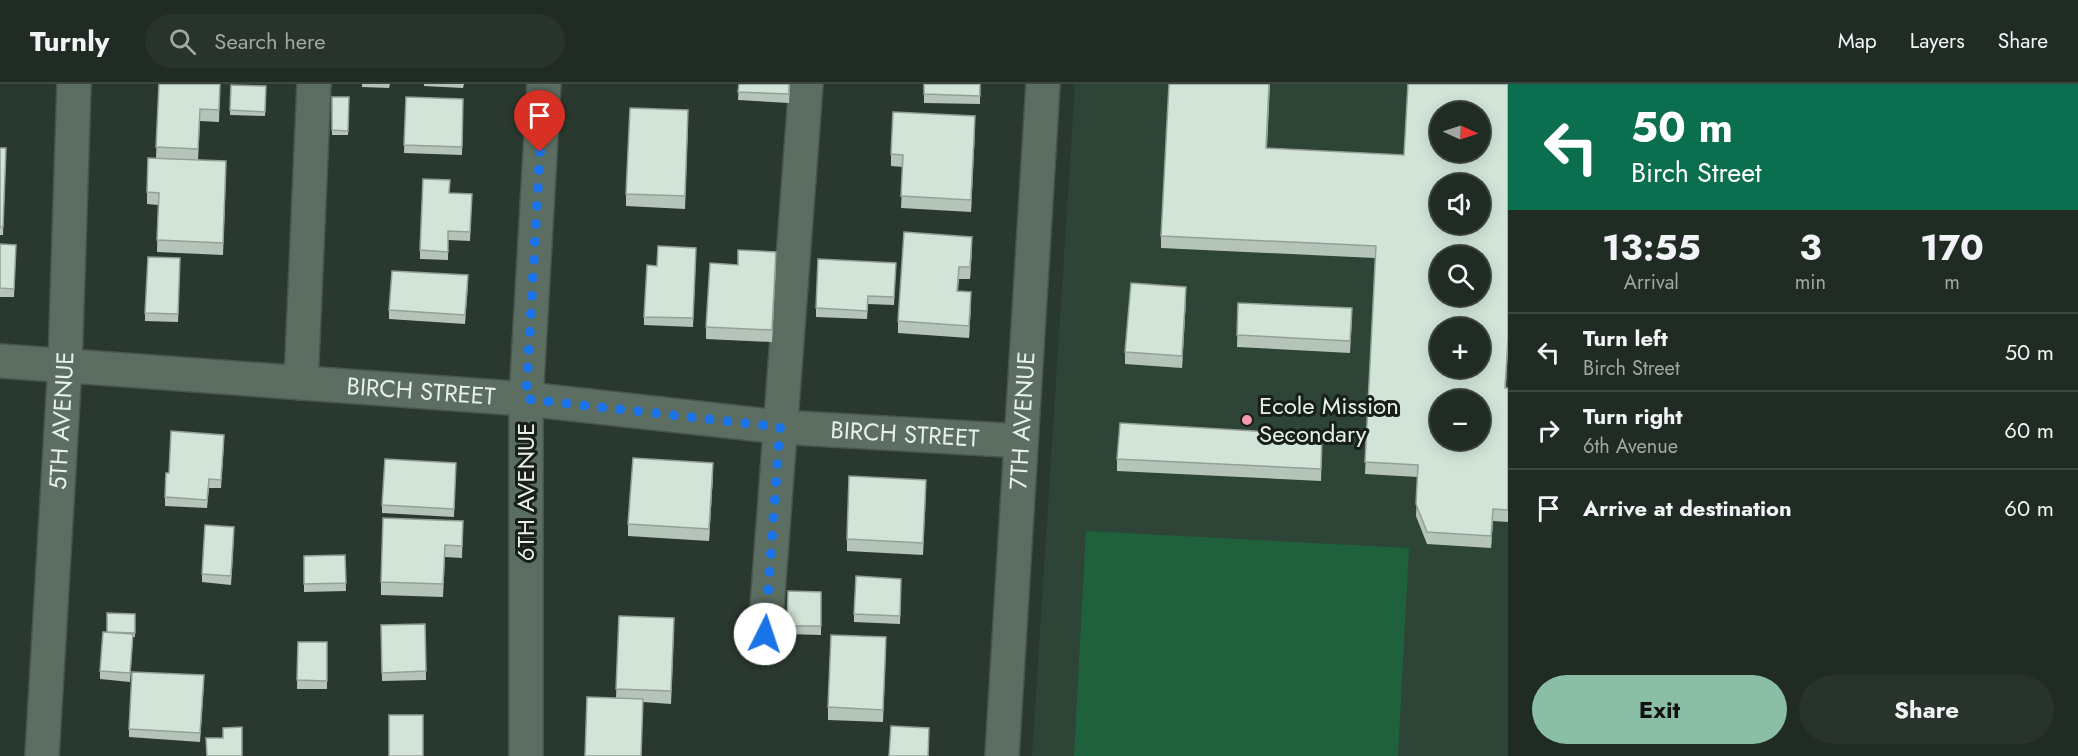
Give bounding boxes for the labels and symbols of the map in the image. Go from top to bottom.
pin [514,90,565,152]
north arrow [1430,102,1490,162]
street label: 7TH AVENUE [1000,350,1044,491]
street label: 5TH AVENUE [40,351,82,491]
street label: BIRCH STREET [345,368,496,414]
place label: Ecole Mission Secondary [1259,388,1399,451]
street label: BIRCH STREET [830,412,980,456]
marker: Ecole Mission Secondary [1240,413,1254,427]
street label: 6TH AVENUE [508,423,543,561]
position arrow [733,602,797,666]

